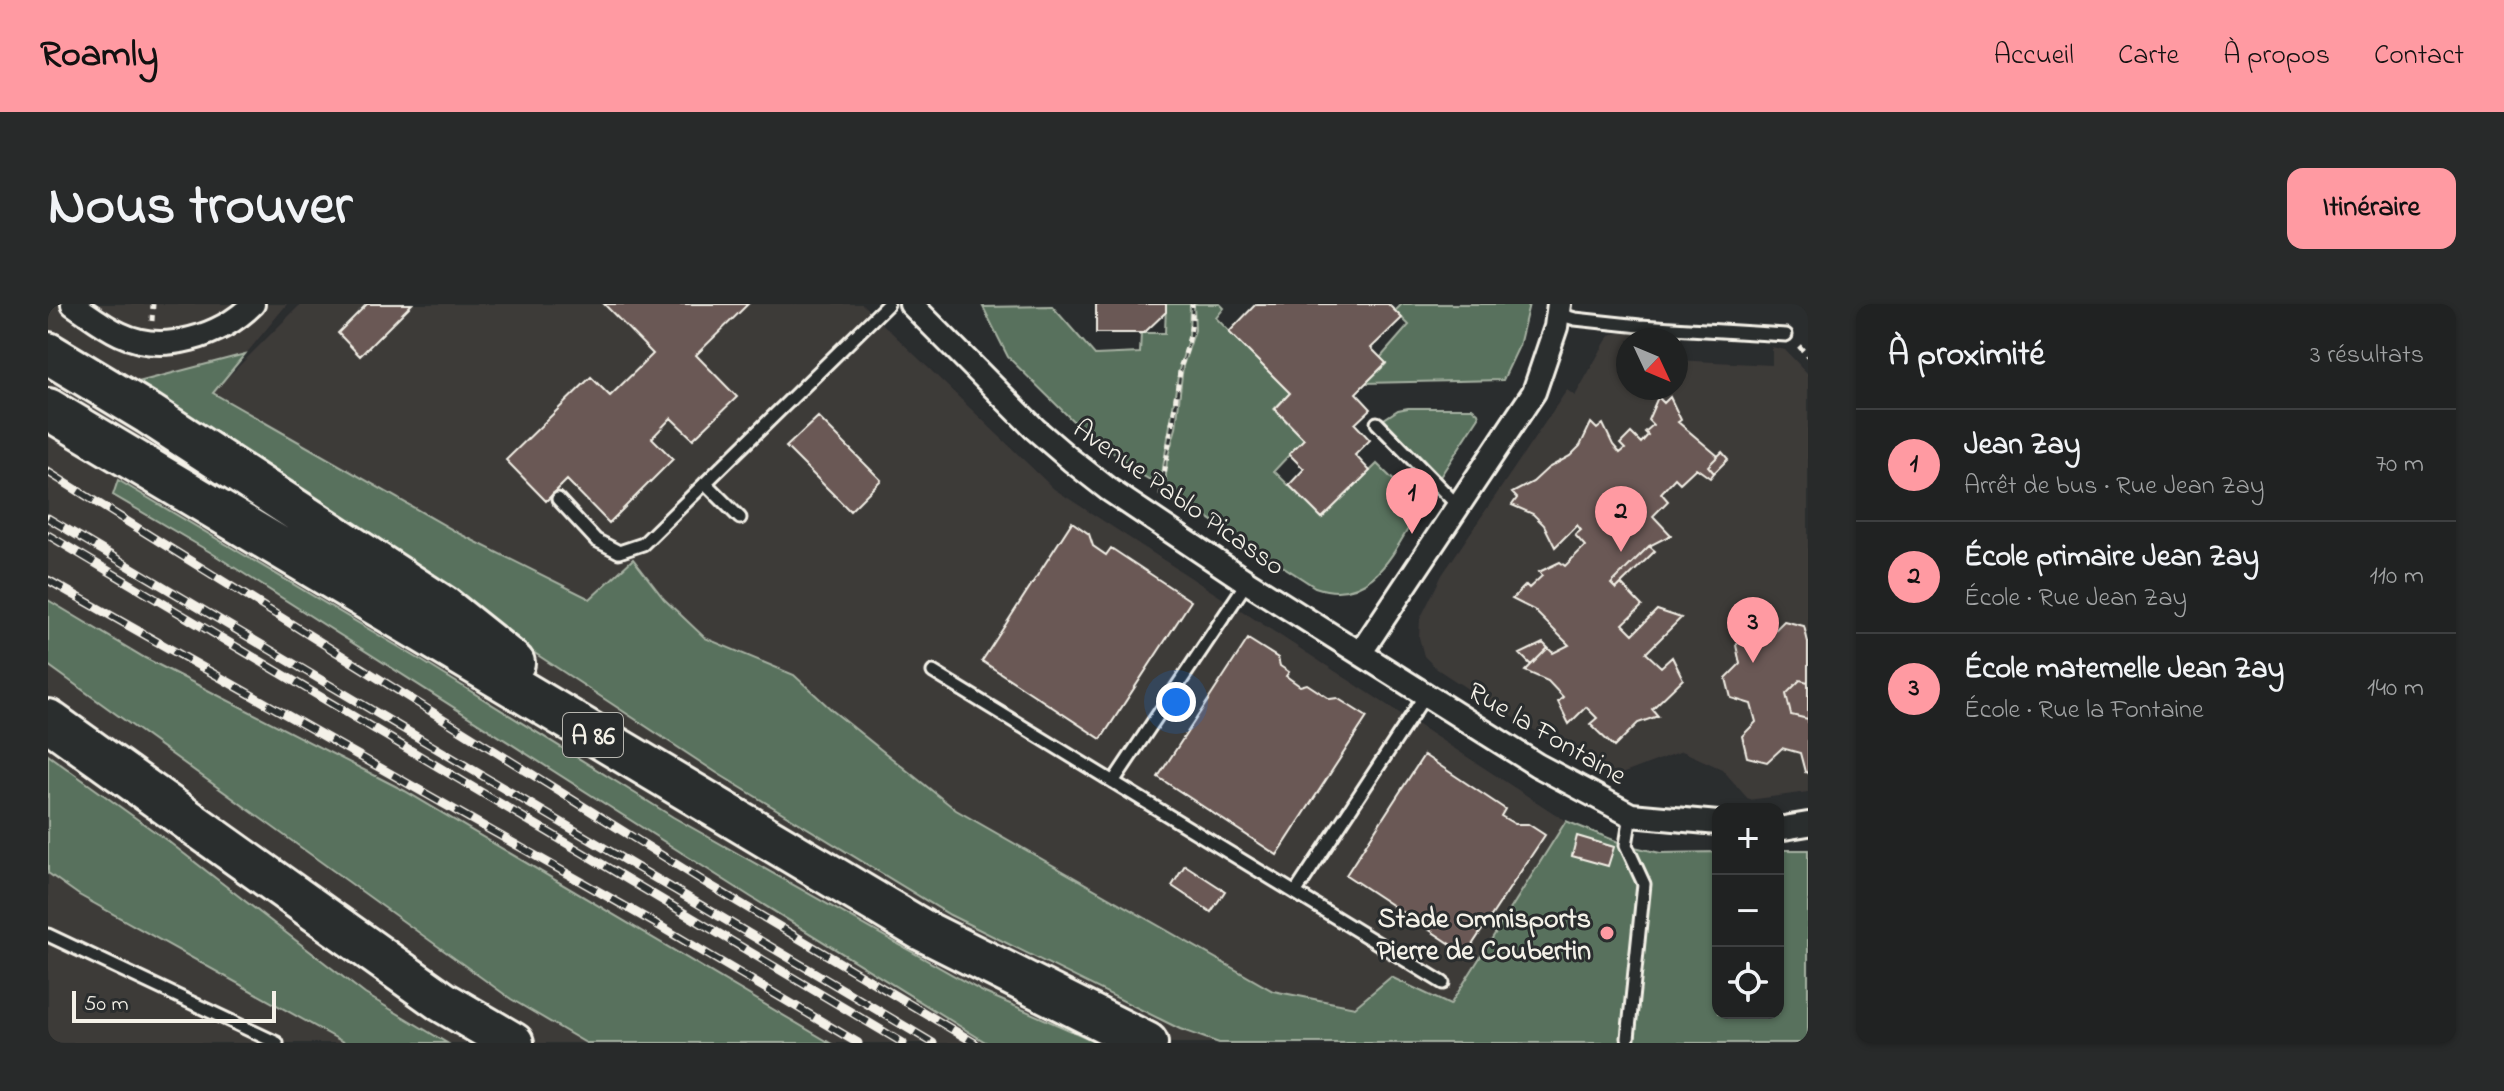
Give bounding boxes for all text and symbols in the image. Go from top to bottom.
text: Roamly [40,28,158,84]
text: Accueil [1994,36,2074,77]
text: Carte [2118,36,2179,77]
text: À propos [2223,36,2330,77]
text: Contact [2374,36,2464,77]
text: Nous trouver [48,168,352,249]
button: Itinéraire [2287,168,2456,249]
north arrow [1616,328,1688,400]
text: À proximité [1888,331,2045,381]
text: 3 résultats [2310,337,2424,375]
street label: Avenue Pablo Picasso [1064,410,1292,588]
text: Jean Zay [1964,424,2081,468]
text: 1 [1910,446,1918,484]
text: 70 m [2375,446,2424,484]
pin: 1 [1386,468,1438,534]
text: Arrêt de bus · Rue Jean Zay [1964,468,2264,506]
pin: 2 [1595,486,1647,552]
text: École primaire Jean Zay [1964,536,2259,580]
text: 2 [1908,558,1920,596]
text: 110 m [2370,558,2424,596]
text: École · Rue Jean Zay [1964,580,2187,618]
pin: 3 [1727,597,1779,663]
text: École maternelle Jean Zay [1964,648,2284,692]
text: 3 [1909,670,1919,708]
text: 140 m [2367,670,2424,708]
street label: Rue la Fontaine [1459,673,1634,797]
your location [1156,682,1196,722]
text: École · Rue la Fontaine [1964,692,2204,730]
road number: A 86 [563,713,623,757]
map controls [1712,803,1784,1019]
button: + [1712,803,1784,875]
button: − [1712,875,1784,947]
place label: Stade Omnisports Pierre de Coubertin [1377,900,1591,973]
marker: Stade Omnisports Pierre de Coubertin [1598,924,1616,942]
button: locate [1712,947,1784,1019]
scale bar [72,987,276,1023]
text: 50 m [84,989,129,1021]

